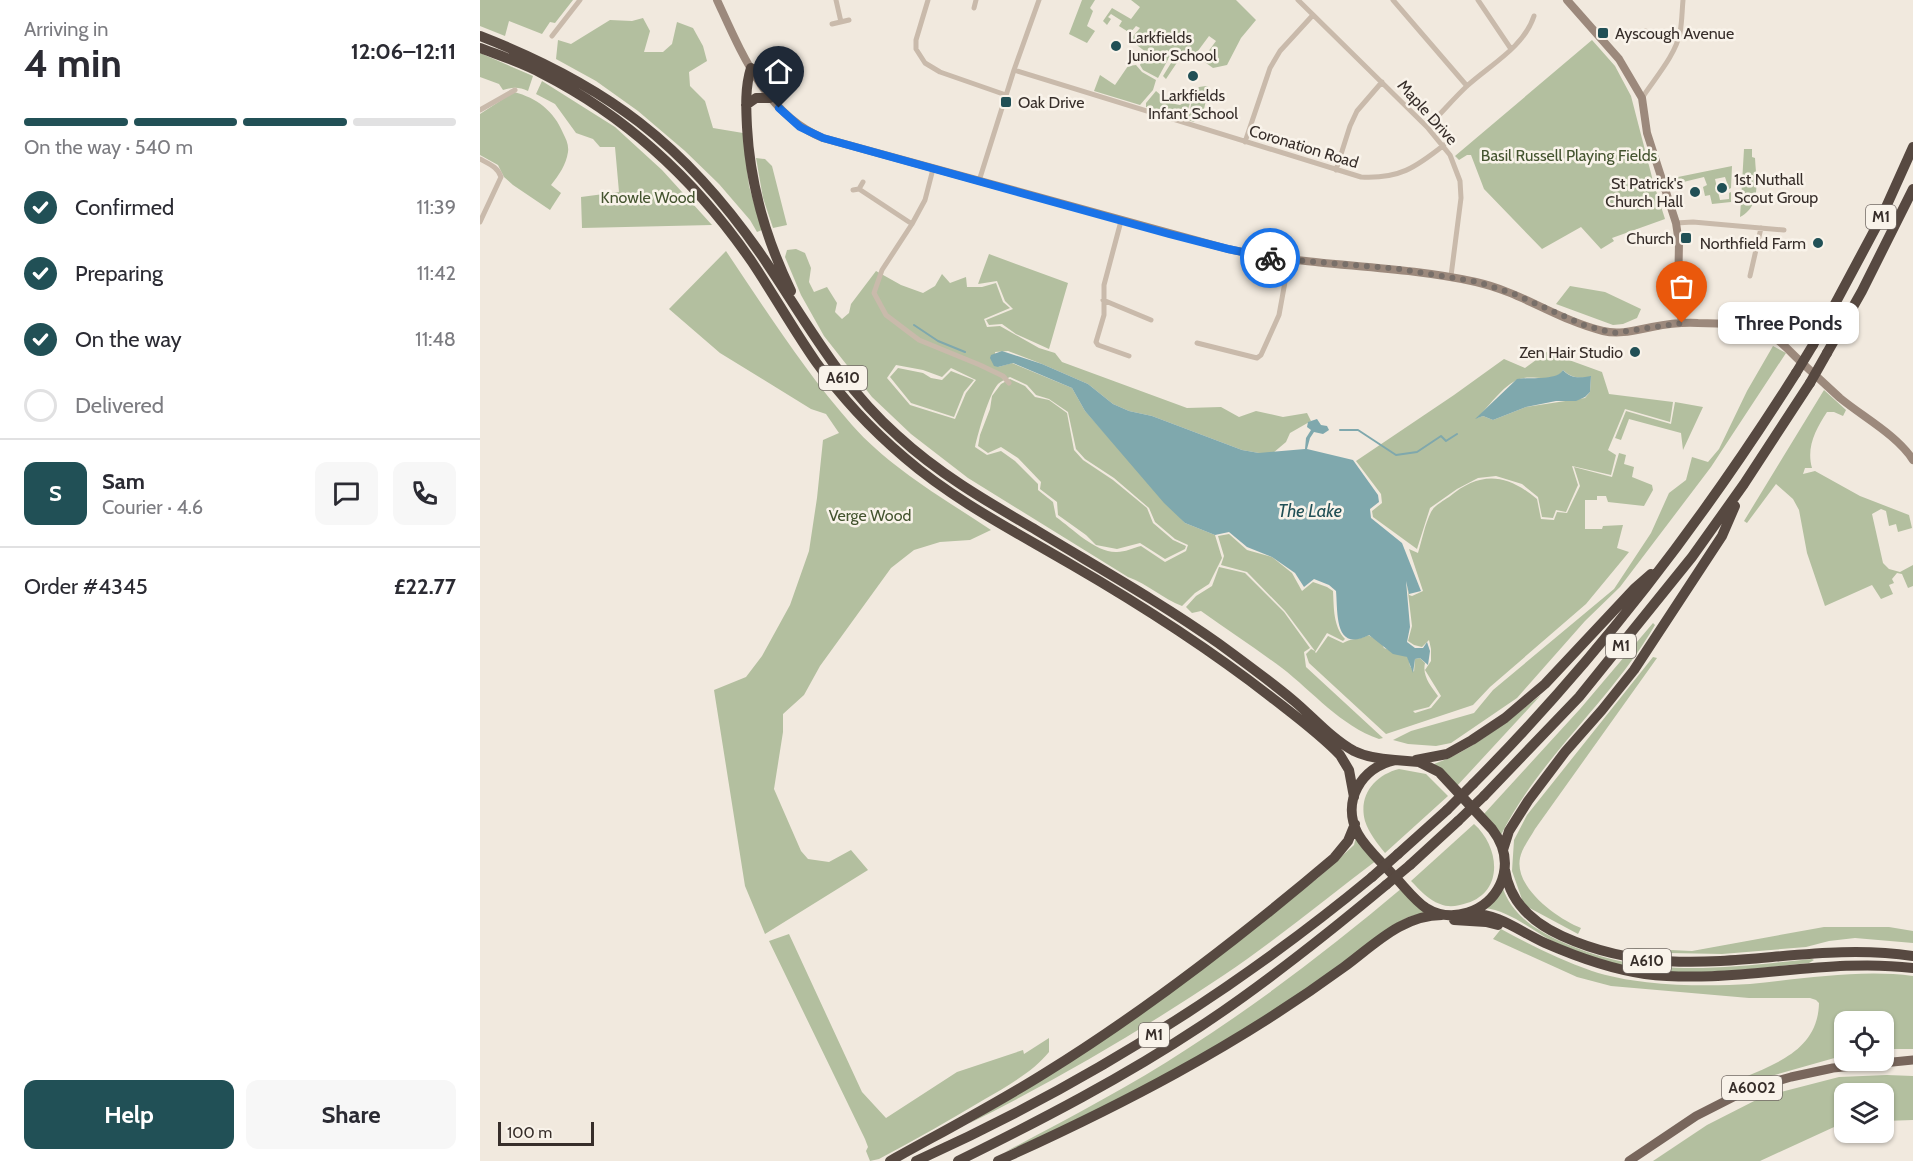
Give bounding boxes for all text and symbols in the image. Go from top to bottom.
text: Arriving in [24,17,108,41]
place label: Ayscough Avenue [1615,24,1734,43]
marker: Ayscough Avenue [1596,26,1610,40]
place label: Larkfields Junior School [1127,28,1217,65]
text: 12:06–12:11 [351,38,456,65]
text: 4 min [24,39,122,87]
marker: Larkfields Junior School [1109,39,1123,53]
pin [753,46,804,108]
icon: home [762,55,795,88]
marker: Larkfields Infant School [1186,69,1200,83]
street label: Maple Drive [1394,76,1462,149]
place label: Larkfields Infant School [1148,86,1238,123]
place label: Oak Drive [1018,93,1085,112]
marker: Oak Drive [999,95,1013,109]
street label: Coronation Road [1247,121,1361,172]
text: On the way · 540 m [24,135,193,159]
park label: Basil Russell Playing Fields [1481,146,1658,165]
place label: 1st Nuthall Scout Group [1734,170,1818,207]
place label: St Patrick's Church Hall [1605,174,1683,211]
marker: 1st Nuthall Scout Group [1715,181,1729,195]
marker: St Patrick's Church Hall [1688,185,1702,199]
park label: Knowle Wood [601,188,695,207]
icon: check [24,191,57,224]
text: Confirmed [75,194,174,221]
text: 11:39 [417,195,456,219]
road number: M1 [1866,205,1896,229]
courier [1240,228,1300,288]
place label: Church [1626,229,1674,248]
marker: Church [1679,231,1693,245]
place label: Northfield Farm [1700,234,1806,253]
marker: Northfield Farm [1811,236,1825,250]
icon: bike [1254,242,1287,275]
icon: check [24,257,57,290]
text: Preparing [75,260,163,287]
text: 11:42 [417,261,456,285]
pin [1656,261,1707,323]
icon: bag [1665,270,1698,303]
callout: Three Ponds [1718,302,1859,344]
text: Three Ponds [1735,311,1842,335]
icon: check [24,323,57,356]
text: On the way [75,326,182,353]
text: 11:48 [415,327,456,351]
place label: Zen Hair Studio [1519,343,1623,362]
marker: Zen Hair Studio [1628,345,1642,359]
road number: A610 [819,366,867,390]
text: Delivered [75,392,164,419]
button: chat [315,462,378,525]
button: phone [393,462,456,525]
text: Sam [102,468,145,495]
text: S [49,480,62,507]
text: Courier · 4.6 [102,495,203,519]
water label: The Lake [1278,500,1342,522]
park label: Verge Wood [829,506,911,525]
text: Order #4345 [24,573,148,600]
text: £22.77 [394,573,456,600]
road number: M1 [1606,634,1636,658]
road number: A610 [1623,949,1671,973]
map controls [1834,1011,1894,1143]
button: locate [1834,1011,1894,1071]
road number: M1 [1139,1023,1169,1047]
road number: A6002 [1722,1076,1782,1100]
button: Help [24,1080,234,1149]
button: Share [246,1080,456,1149]
button: layers [1834,1083,1894,1143]
scale bar [498,1119,594,1146]
text: 100 m [507,1123,552,1142]

